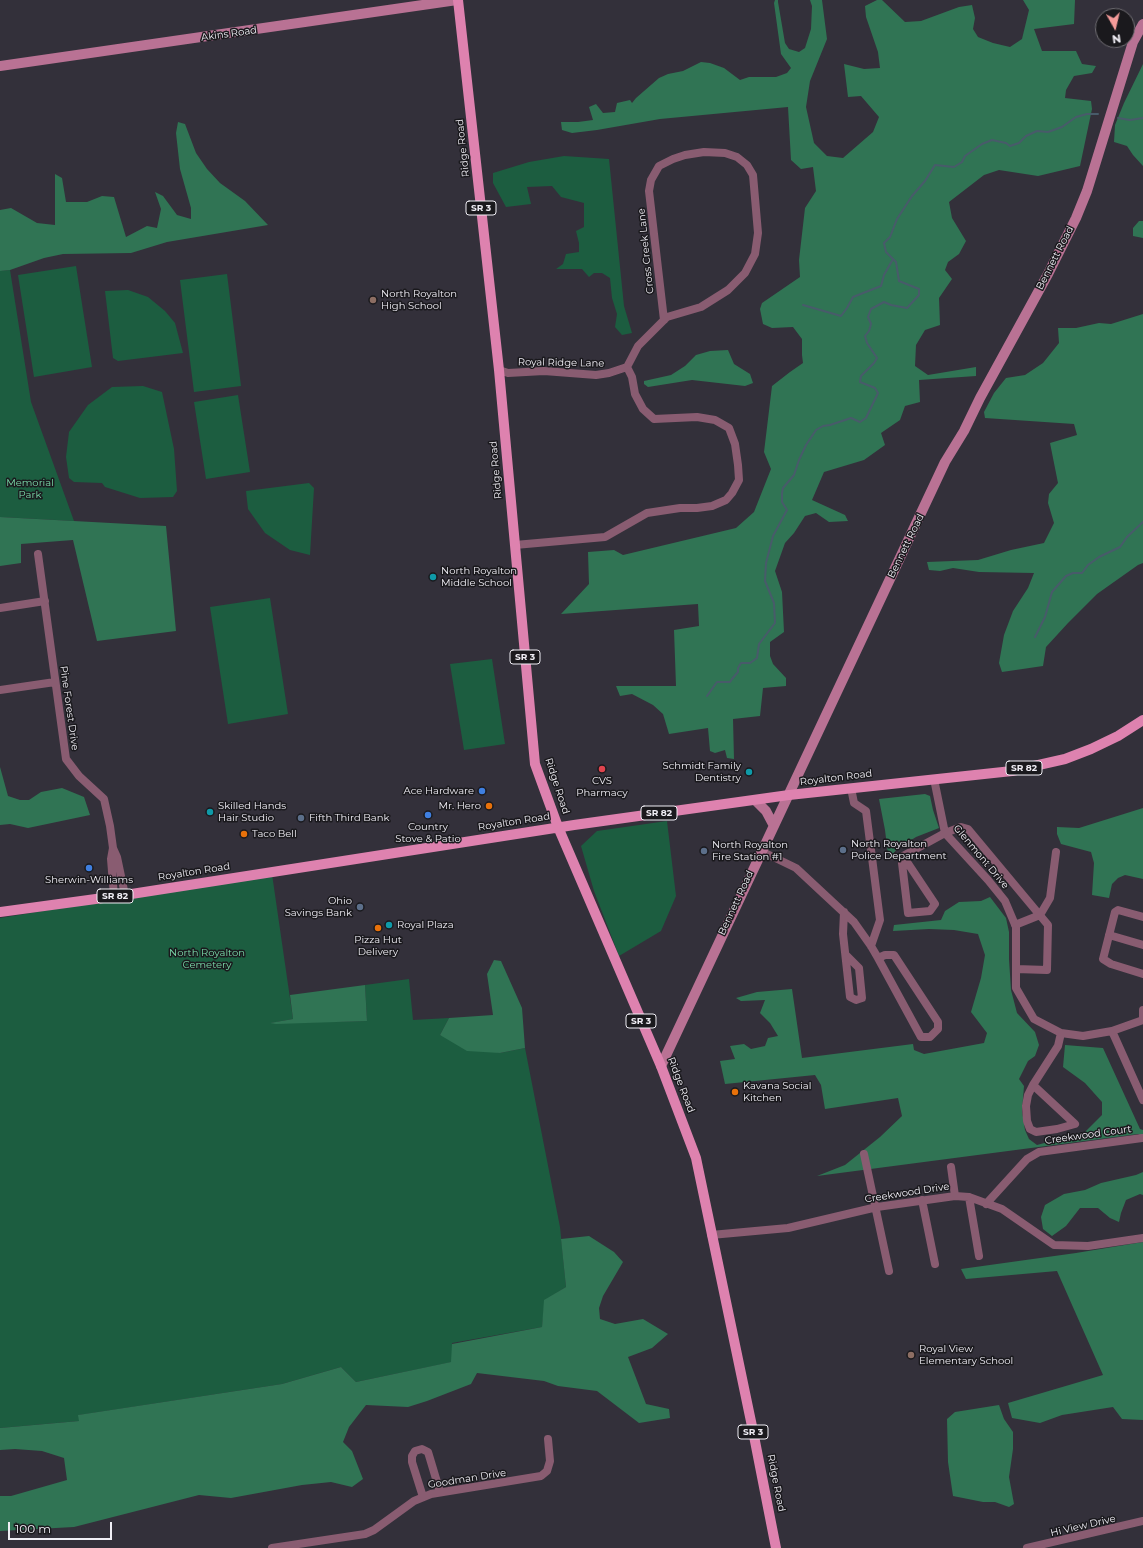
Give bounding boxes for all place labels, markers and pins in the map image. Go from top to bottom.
place label: North Royalton High School [381,288,457,312]
marker: North Royalton High School [368,295,378,305]
place label: North Royalton Middle School [441,565,517,588]
marker: North Royalton Middle School [428,572,438,582]
place label: Schmidt Family Dentistry [662,760,741,784]
marker: CVS Pharmacy [597,764,607,774]
marker: Schmidt Family Dentistry [744,767,754,777]
place label: CVS Pharmacy [576,775,628,798]
place label: Ace Hardware [404,785,474,797]
marker: Ace Hardware [477,786,487,796]
place label: Skilled Hands Hair Studio [218,800,286,824]
place label: Mr. Hero [438,800,481,812]
marker: Mr. Hero [484,801,494,811]
marker: Skilled Hands Hair Studio [205,807,215,817]
marker: Country Stove & Patio [423,810,433,820]
place label: Fifth Third Bank [309,812,390,824]
marker: Fifth Third Bank [296,813,306,823]
place label: Country Stove & Patio [395,821,461,844]
place label: Taco Bell [252,828,297,840]
marker: Taco Bell [239,829,249,839]
place label: North Royalton Police Department [851,838,947,862]
place label: North Royalton Fire Station #1 [712,839,788,862]
marker: North Royalton Police Department [838,845,848,855]
marker: North Royalton Fire Station #1 [699,846,709,856]
marker: Sherwin-Williams [84,863,94,873]
place label: Sherwin-Williams [45,874,133,886]
place label: Ohio Savings Bank [285,895,352,918]
marker: Ohio Savings Bank [355,902,365,912]
place label: Royal Plaza [397,919,454,931]
marker: Royal Plaza [384,920,394,930]
marker: Pizza Hut Delivery [373,923,383,933]
place label: Pizza Hut Delivery [354,934,402,958]
place label: Kavana Social Kitchen [743,1080,811,1104]
marker: Kavana Social Kitchen [730,1087,740,1097]
place label: Royal View Elementary School [919,1343,1013,1366]
marker: Royal View Elementary School [906,1350,916,1360]

